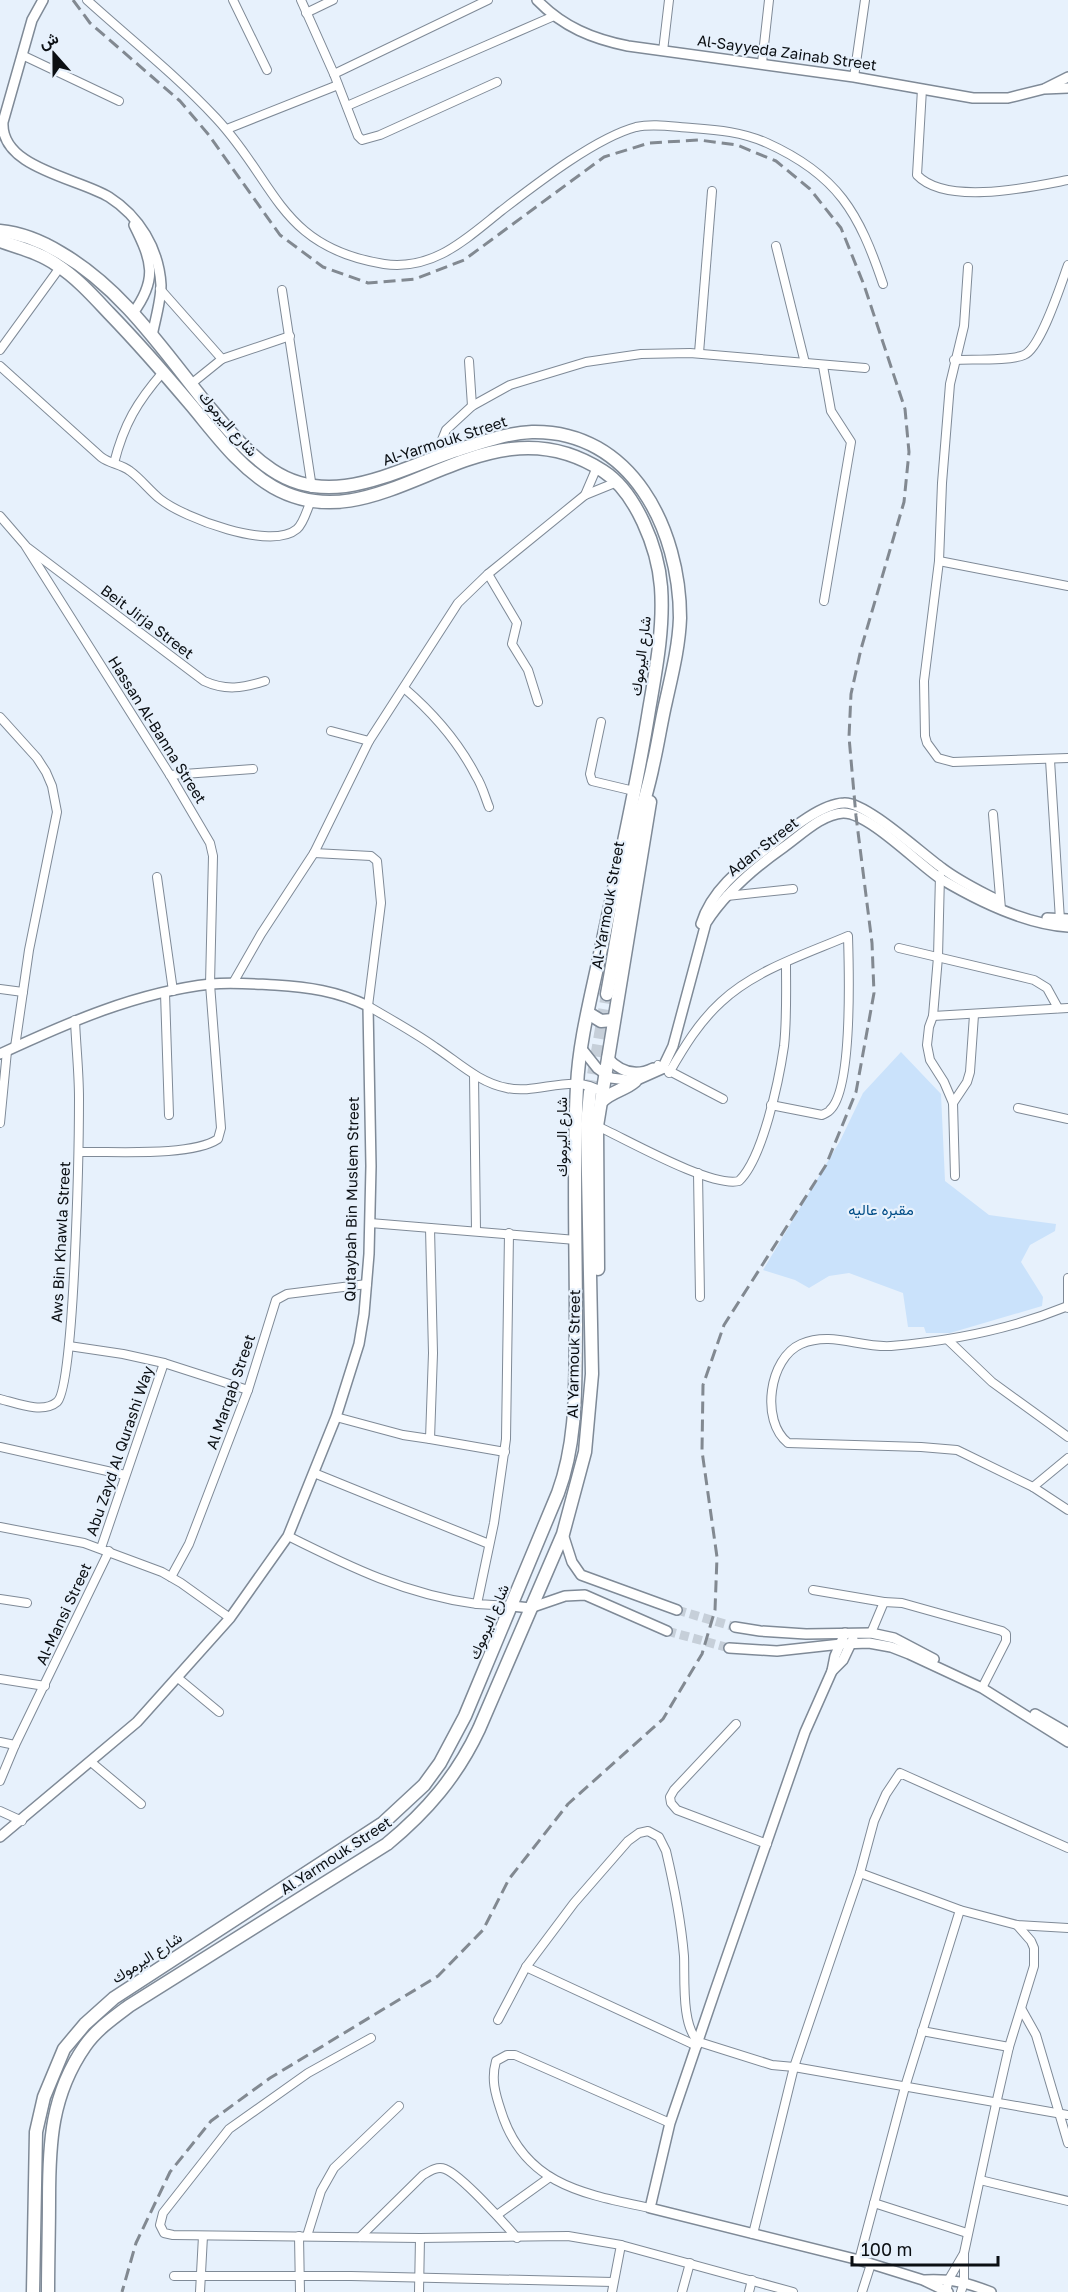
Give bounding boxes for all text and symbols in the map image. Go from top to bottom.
north arrow [24,24,84,84]
text: ش [36,27,61,53]
street label: Al-Sayyeda Zainab Street [696,30,878,74]
street label: شارع اليرموك [193,387,262,462]
street label: Al-Yarmouk Street [380,411,509,469]
street label: Beit Jirja Street [98,581,197,662]
street label: شارع اليرموك [626,615,657,697]
street label: Hassan Al-Banna Street [105,652,211,807]
street label: Adan Street [723,813,801,879]
street label: Al-Yarmouk Street [587,839,627,970]
street label: Qutaybah Bin Muslem Street [340,1096,362,1302]
street label: شارع اليرموك [552,1097,573,1177]
street label: Aws Bin Khawla Street [47,1161,73,1323]
park label: مقبره عاليه [848,1200,914,1219]
street label: Al Yarmouk Street [563,1289,583,1419]
street label: Al Marqab Street [202,1332,258,1452]
street label: Abu Zayd Al Qurashi Way [82,1363,157,1538]
street label: Al-Mansi Street [32,1560,95,1667]
street label: شارع اليرموك [464,1581,515,1663]
street label: Al Yarmouk Street [276,1812,394,1898]
street label: شارع اليرموك [108,1928,187,1989]
scale bar [852,2229,998,2267]
text: 100 m [861,2238,912,2260]

